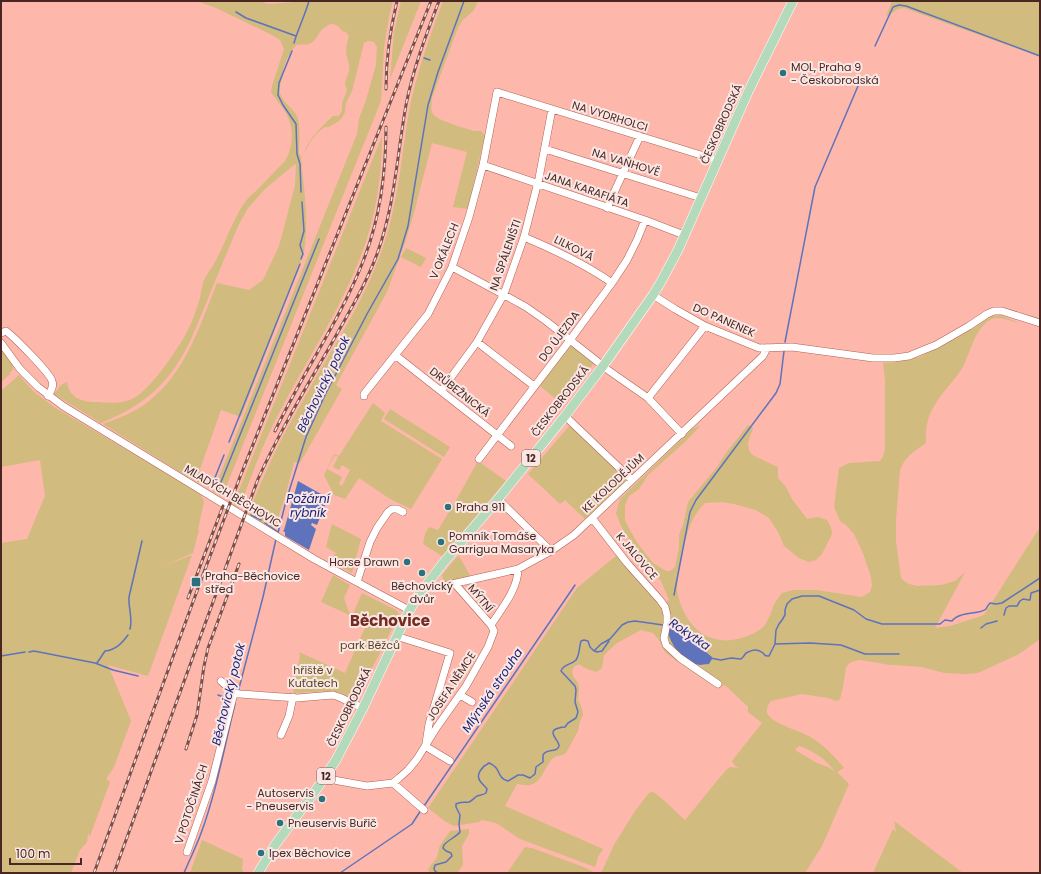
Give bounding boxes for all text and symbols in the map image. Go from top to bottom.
place label: MOL, Praha 9 - Českobrodská [791,59,879,88]
marker: MOL, Praha 9 - Českobrodská [778,68,788,78]
street label: ČESKOBRODSKÁ [696,81,746,167]
street label: NA VYDRHOLCI [570,97,650,135]
street label: NA VAŇHOVĚ [590,144,662,180]
street label: JANA KARAFIÁTA [543,167,632,211]
street label: NA SPÁLENIŠTI [485,217,525,293]
street label: V OKÁLECH [425,220,463,282]
street label: LILKOVÁ [552,231,597,265]
street label: DO PANENEK [690,299,758,341]
street label: DO ÚJEZDA [535,307,584,365]
water label: Běchovický potok [292,332,354,435]
street label: ČESKOBRODSKÁ [527,362,593,440]
street label: DRŮBEŽNICKÁ [426,363,494,421]
road number: 12 [522,450,540,466]
street label: KE KOLODĚJŮM [578,450,648,516]
street label: MLADÝCH BĚCHOVIC [181,461,285,531]
water label: Požární rybník [286,490,331,521]
place label: Praha 911 [456,499,505,515]
marker: Praha 911 [443,502,453,512]
place label: Pomník Tomáše Garrigua Masaryka [449,528,554,557]
street label: K JALOVCE [612,529,662,583]
marker: Pomník Tomáše Garrigua Masaryka [436,537,446,547]
place label: Horse Drawn [329,554,399,570]
marker: Horse Drawn [402,557,412,567]
place label: Praha-Běchovice střed [205,568,300,597]
marker: Běchovický dvůr [417,568,427,578]
marker: Praha-Běchovice střed [190,576,202,588]
place label: Běchovický dvůr [391,578,454,607]
street label: MÝTNÍ [464,580,498,616]
district label: Běchovice [350,610,430,631]
water label: Rokytka [666,614,714,654]
park label: park Běžců [340,637,400,653]
water label: Běchovický potok [207,640,249,747]
water label: Mlýnská strouha [458,645,526,735]
street label: JOSEFA NĚMCE [423,648,479,724]
park label: hřiště v Kuťatech [288,662,338,691]
street label: ČESKOBRODSKÁ [323,664,375,749]
street label: V POTOČINÁCH [171,762,211,846]
road number: 12 [317,768,335,784]
place label: Autoservis - Pneuservis [246,785,314,814]
marker: Autoservis - Pneuservis [317,794,327,804]
place label: Pneuservis Buřič [288,815,377,831]
marker: Pneuservis Buřič [275,818,285,828]
scale bar [10,840,81,866]
text: 100 m [16,845,50,862]
place label: Ipex Běchovice [269,845,351,861]
marker: Ipex Běchovice [256,848,266,858]

